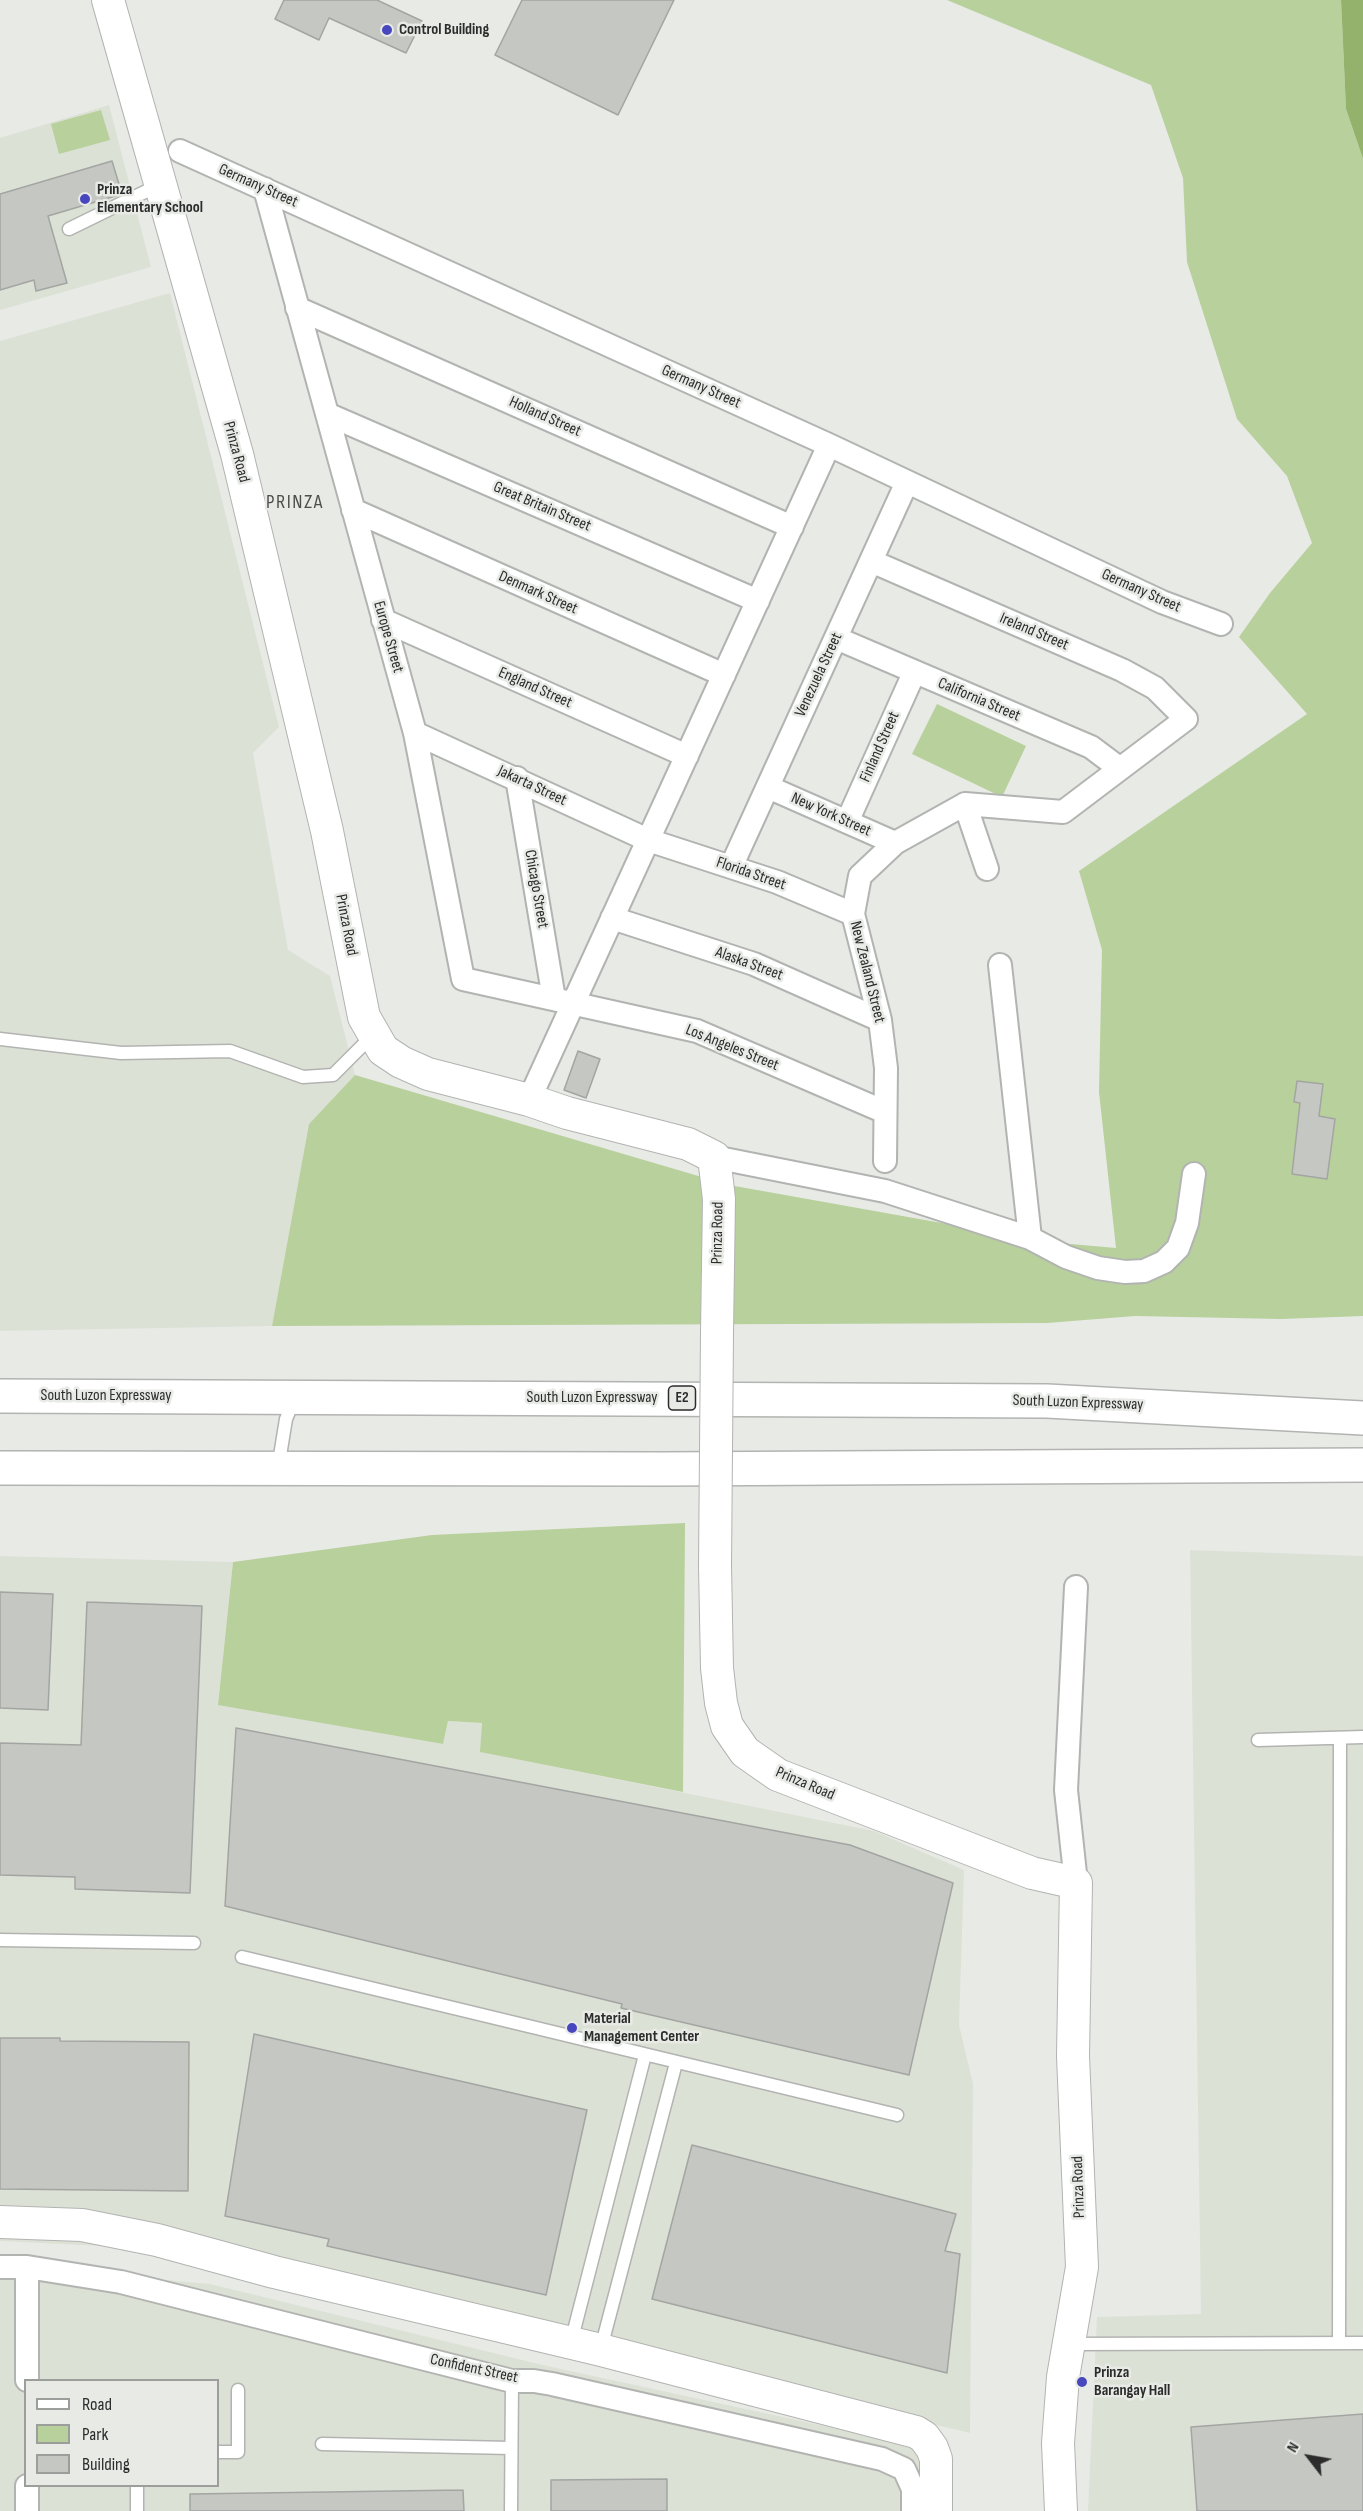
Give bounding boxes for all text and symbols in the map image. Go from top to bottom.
place label: Control Building [399,20,489,40]
marker: Control Building [380,23,394,37]
street label: Germany Street [215,160,301,212]
place label: Prinza Elementary School [97,180,203,218]
marker: Prinza Elementary School [78,192,92,206]
street label: Germany Street [658,361,744,413]
street label: Holland Street [506,393,584,441]
street label: Prinza Road [219,419,253,485]
street label: Great Britain Street [490,478,594,536]
district label: PRINZA [266,491,324,515]
street label: Germany Street [1098,565,1184,617]
street label: Denmark Street [495,567,581,619]
street label: Europe Street [369,599,407,675]
street label: Ireland Street [997,609,1071,655]
street label: Venezuela Street [791,630,847,720]
street label: England Street [495,663,575,713]
street label: California Street [935,674,1023,726]
street label: Finland Street [856,709,904,785]
street label: Jakarta Street [495,762,569,810]
street label: New York Street [788,789,874,841]
street label: Chicago Street [520,848,552,930]
street label: Florida Street [714,853,788,895]
street label: Prinza Road [331,893,361,957]
street label: New Zealand Street [845,919,889,1025]
street label: Alaska Street [713,943,785,985]
street label: Los Angeles Street [683,1021,781,1075]
street label: Prinza Road [708,1202,728,1264]
street label: South Luzon Expressway [41,1386,171,1406]
road number: E2 [668,1386,696,1410]
street label: South Luzon Expressway [527,1388,657,1408]
street label: South Luzon Expressway [1012,1391,1144,1415]
street label: Prinza Road [773,1763,837,1805]
place label: Material Management Center [584,2009,699,2047]
marker: Material Management Center [565,2021,579,2035]
street label: Prinza Road [1068,2156,1090,2218]
street label: Confident Street [428,2350,520,2388]
place label: Prinza Barangay Hall [1094,2363,1170,2401]
marker: Prinza Barangay Hall [1075,2375,1089,2389]
legend [24,2379,219,2487]
text: Road [82,2394,112,2415]
text: Park [82,2424,108,2445]
north arrow [1279,2427,1339,2487]
text: N [1283,2439,1303,2456]
text: Building [82,2454,130,2475]

